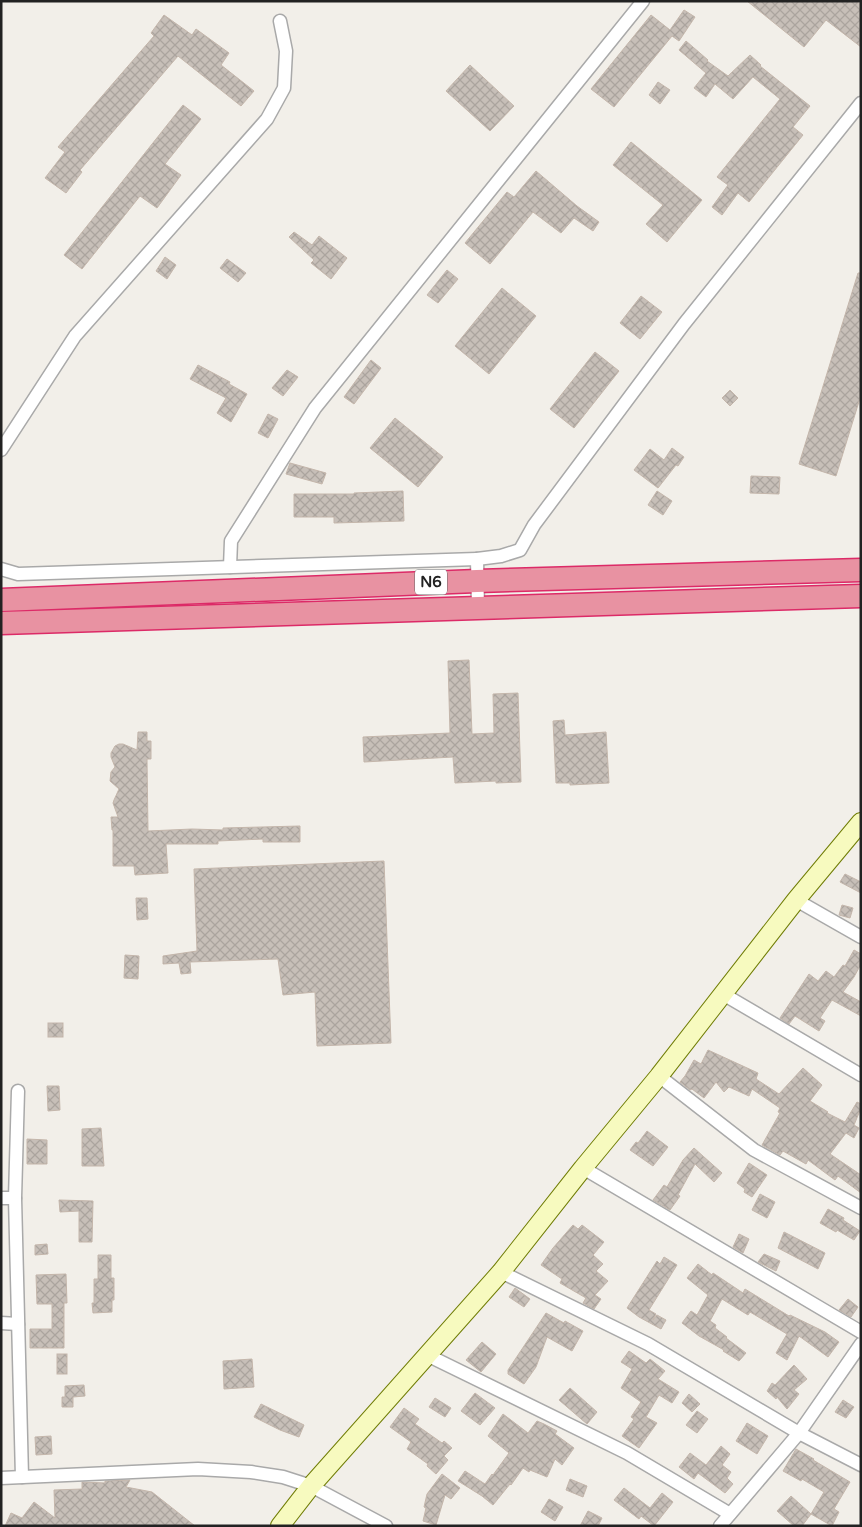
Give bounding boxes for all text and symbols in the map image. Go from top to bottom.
road number: N6 [415,570,447,594]

